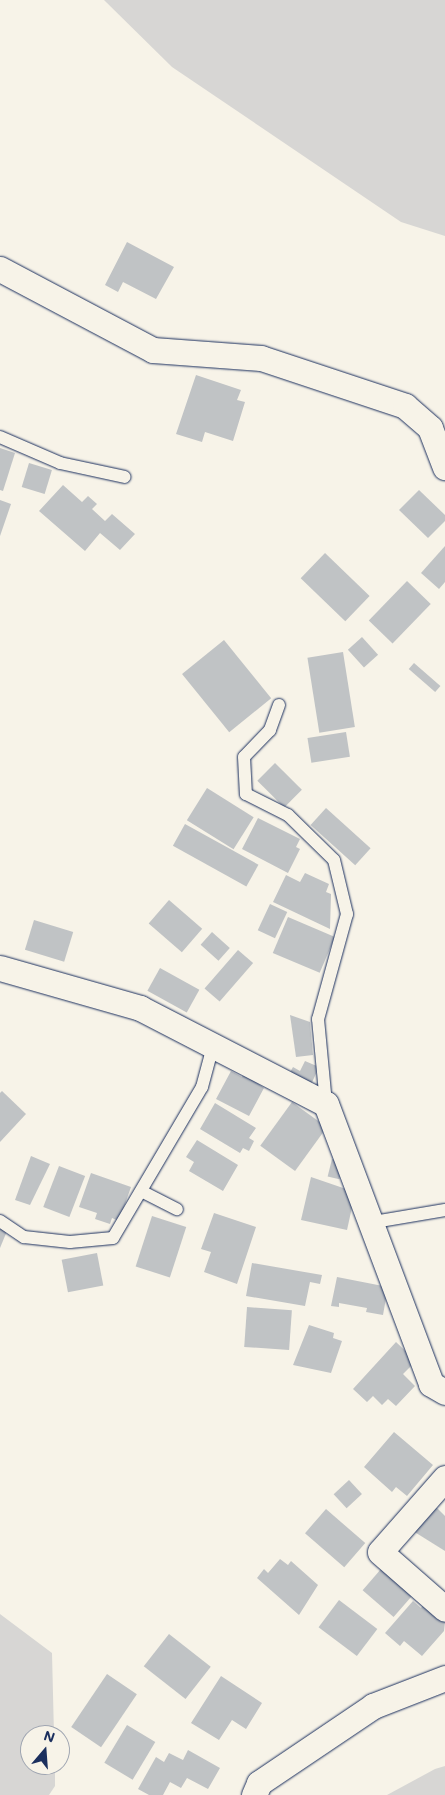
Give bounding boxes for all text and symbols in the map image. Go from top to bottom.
north arrow [20,1725,70,1775]
text: N [41,1726,57,1747]

